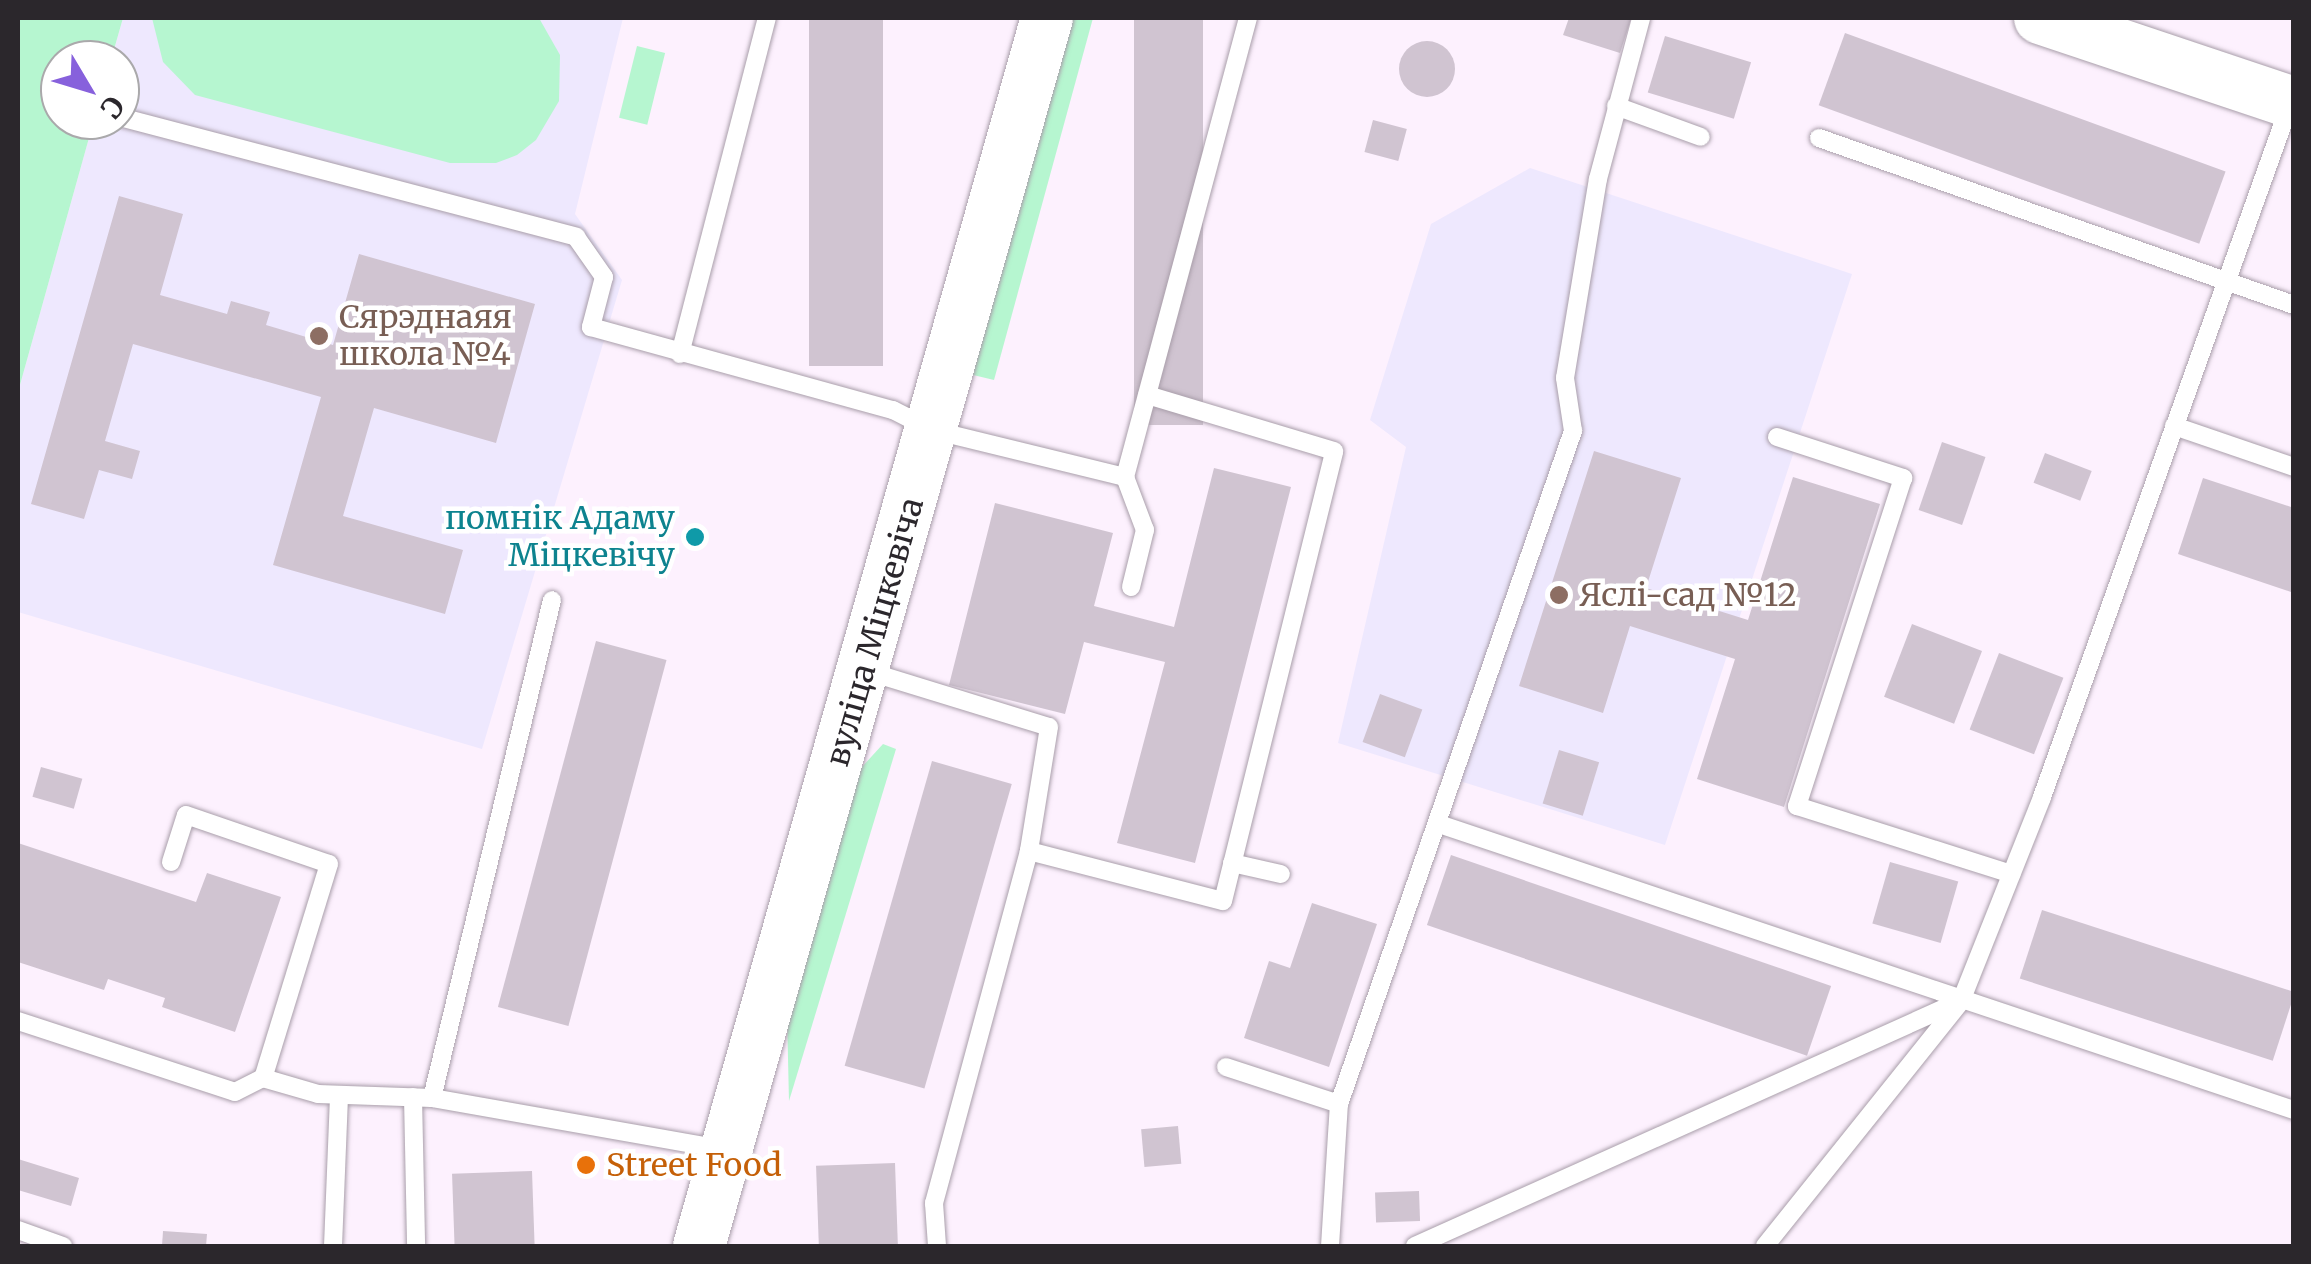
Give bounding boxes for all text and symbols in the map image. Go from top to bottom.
north arrow [40,40,140,140]
text: С [92,89,132,126]
place label: Сярэднаяя школа №4 [339,299,512,374]
marker: Сярэднаяя школа №4 [308,325,330,347]
street label: вуліца Міцкевіча [818,493,932,771]
place label: помнік Адаму Міцкевічу [445,500,675,575]
marker: помнік Адаму Міцкевічу [684,526,706,548]
place label: Яслі-сад №12 [1579,576,1797,614]
marker: Яслі-сад №12 [1548,584,1570,606]
place label: Street Food [606,1146,782,1184]
marker: Street Food [575,1154,597,1176]

